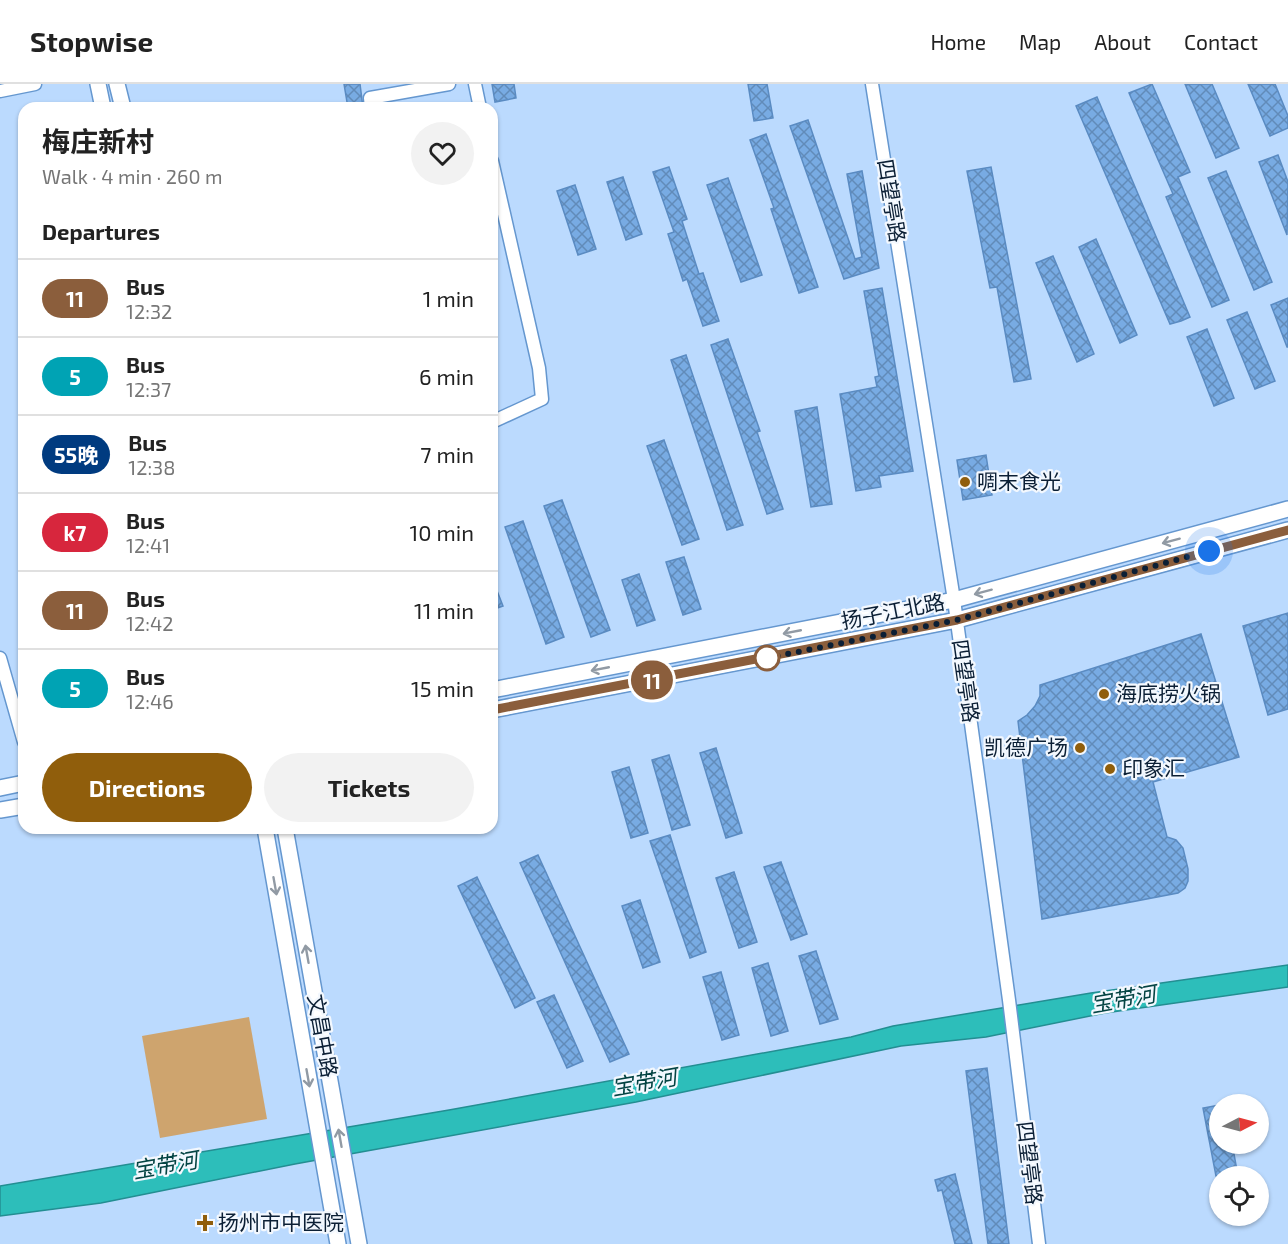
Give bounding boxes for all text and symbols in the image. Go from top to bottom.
text: Stopwise [30,24,153,58]
text: Home [930,29,986,54]
text: Map [1019,29,1061,54]
text: About [1094,29,1151,54]
text: Contact [1184,29,1258,54]
button: heart [411,122,474,185]
text: 梅庄新村 [42,124,154,158]
street label: 四望亭路 [874,157,911,244]
text: Walk · 4 min · 260 m [42,164,222,188]
text: Departures [42,218,160,244]
text: Bus [126,273,165,299]
text: 1 min [423,285,474,311]
text: 11 [66,286,84,311]
text: 12:32 [126,299,172,323]
text: Bus [126,351,165,377]
text: 6 min [419,363,474,389]
text: 5 [69,364,81,389]
text: 12:37 [126,377,171,401]
text: Bus [128,429,167,455]
text: 7 min [420,441,474,467]
text: 55晚 [54,442,98,467]
text: 12:38 [128,455,175,479]
place label: 啁末食光 [977,468,1061,493]
marker: 啁末食光 [958,475,972,489]
text: Bus [126,507,165,533]
text: 10 min [410,519,474,545]
text: k7 [64,520,86,545]
text: 12:41 [126,533,170,557]
one-way arrow [1162,536,1181,547]
your location [1194,536,1224,566]
text: Bus [126,585,165,611]
one-way arrow [973,587,992,598]
street label: 扬子江北路 [839,588,947,633]
text: 11 min [414,597,474,623]
text: 11 [66,598,84,623]
text: 12:42 [126,611,173,635]
one-way arrow [782,627,802,638]
street label: 四望亭路 [948,637,985,724]
unlabelled marker [754,645,780,671]
line badge: 11 [625,660,679,700]
text: Bus [126,663,165,689]
one-way arrow [591,664,611,675]
text: 11 [643,668,661,693]
text: 15 min [411,675,474,701]
text: 5 [69,676,81,701]
place label: 海底捞火锅 [1116,680,1221,705]
marker: 海底捞火锅 [1097,687,1111,701]
text: 12:46 [126,689,174,713]
place label: 凯德广场 [984,734,1068,759]
marker: 凯德广场 [1073,741,1087,755]
button: Directions [42,753,252,822]
button: Tickets [264,753,474,822]
place label: 印象汇 [1122,755,1185,780]
marker: 印象汇 [1103,762,1117,776]
one-way arrow [269,875,280,895]
one-way arrow [301,945,312,965]
water label: 宝带河 [1088,979,1162,1017]
street label: 文昌中路 [304,992,343,1079]
water label: 宝带河 [609,1062,683,1100]
one-way arrow [303,1067,314,1087]
north arrow [1209,1094,1269,1154]
map controls [1209,1094,1269,1226]
street label: 四望亭路 [1013,1120,1048,1206]
one-way arrow [334,1129,345,1149]
water label: 宝带河 [130,1145,204,1183]
button: locate [1209,1166,1269,1226]
place label: 扬州市中医院 [218,1209,344,1234]
marker: 扬州市中医院 [196,1214,214,1232]

